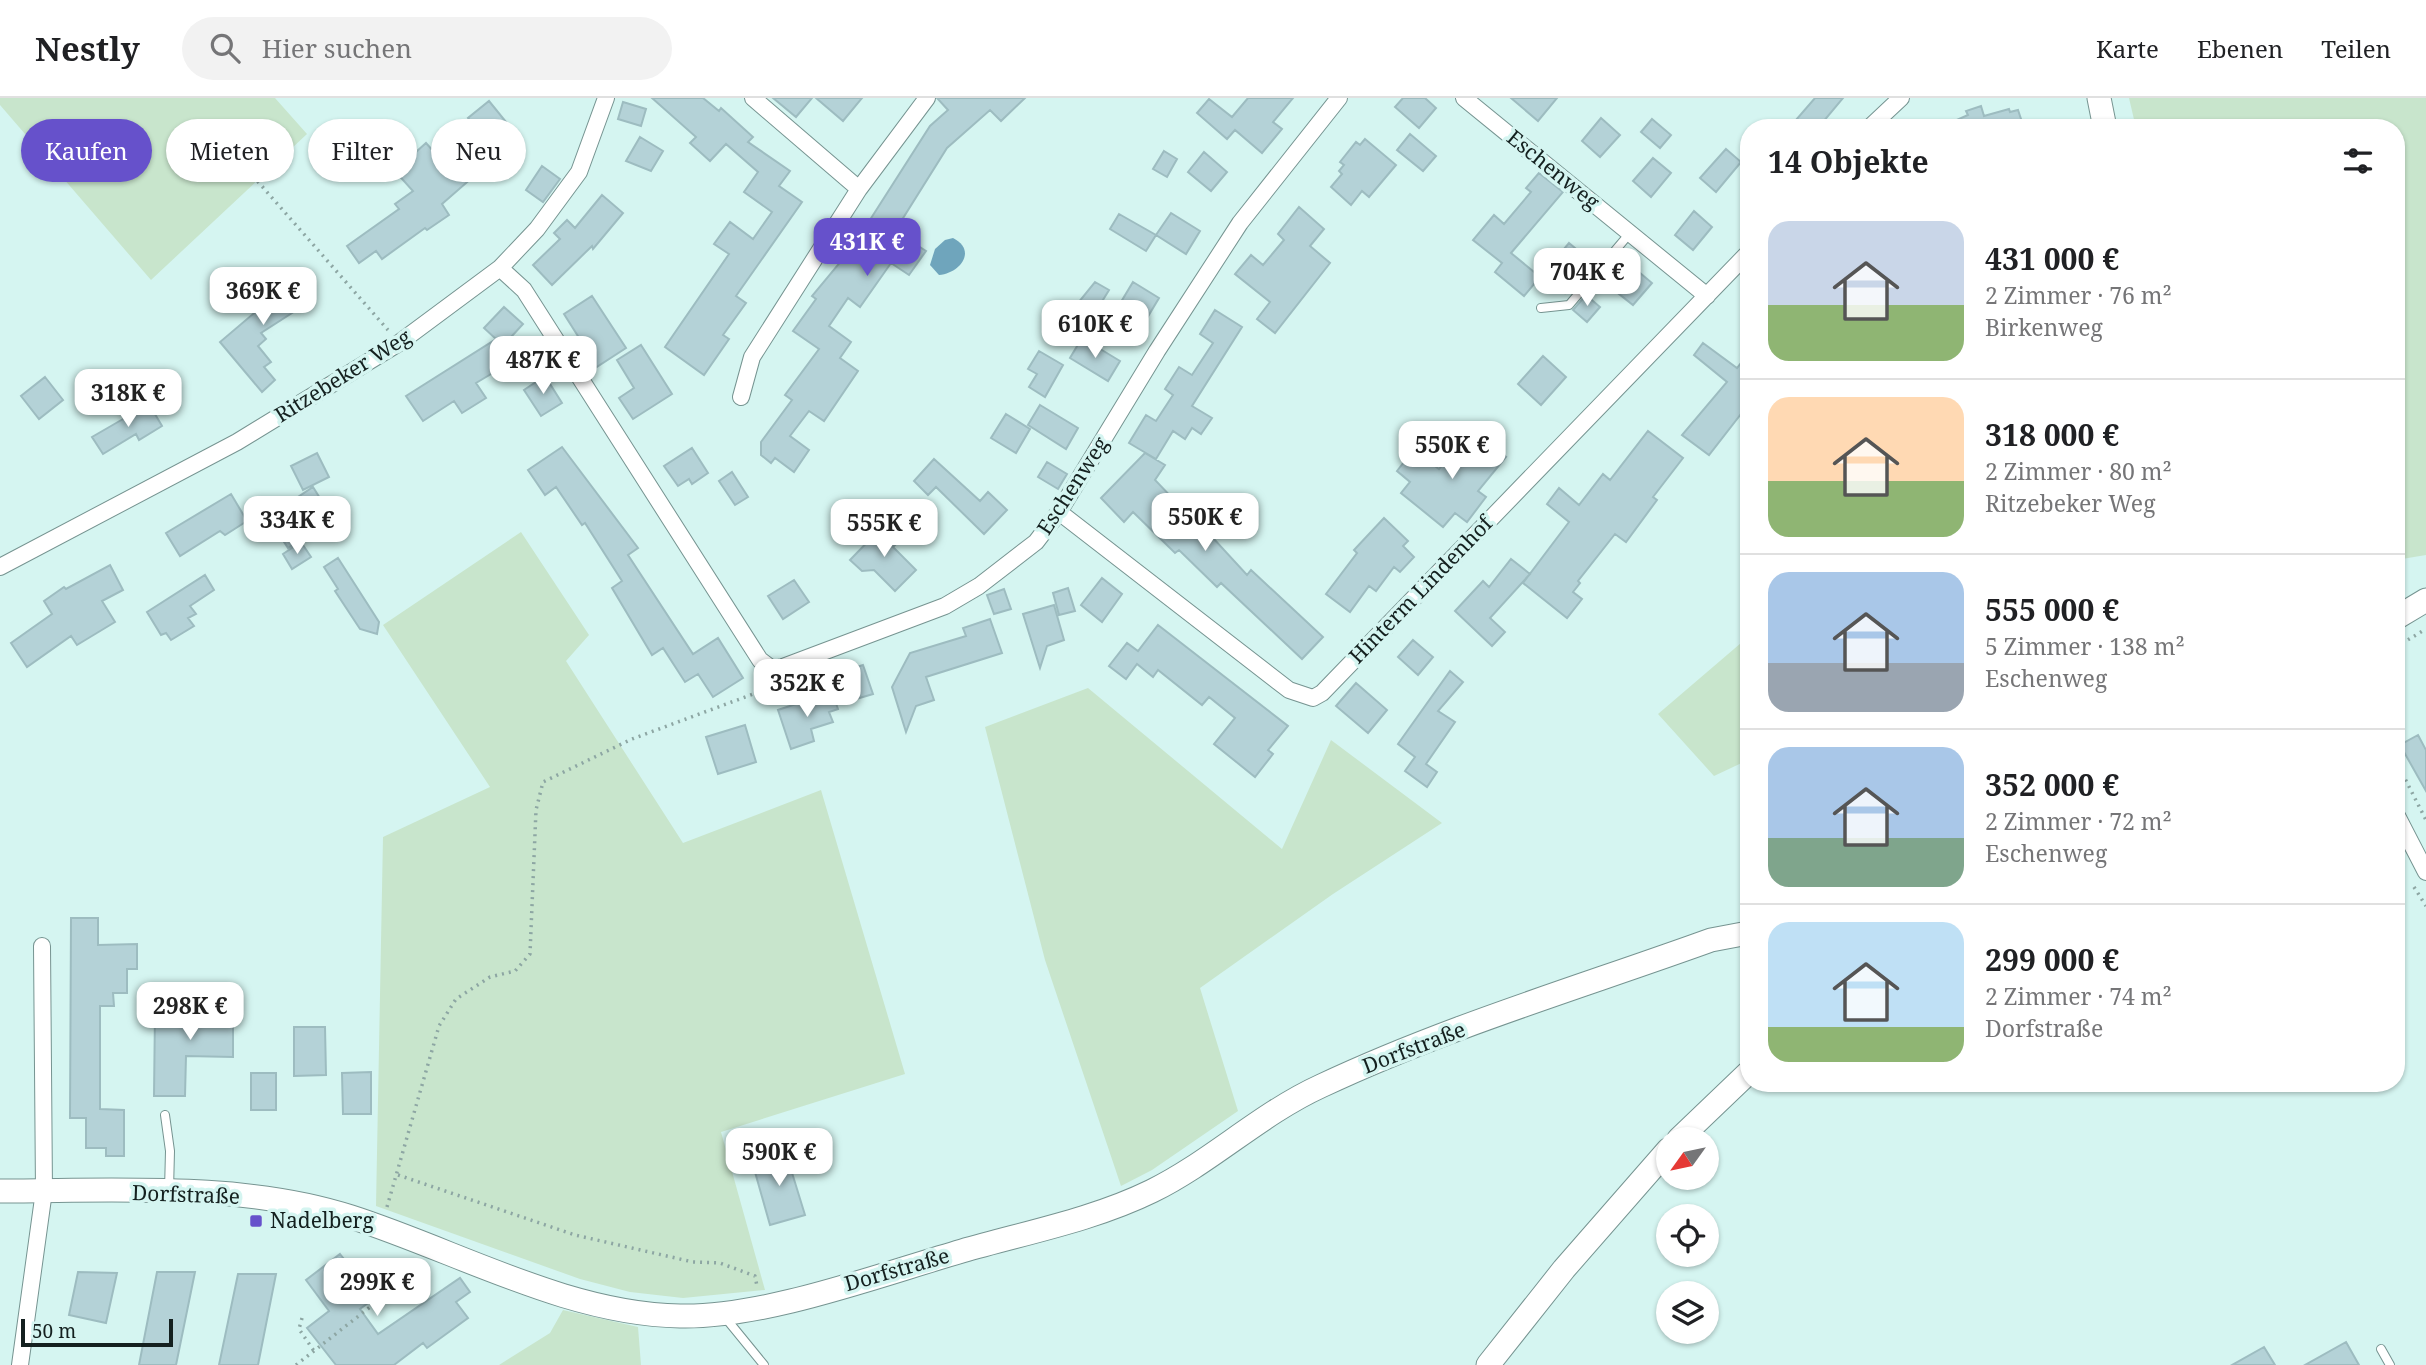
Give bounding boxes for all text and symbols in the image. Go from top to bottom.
search box [182,17,672,80]
text: Nestly [35,26,140,71]
icon: search [206,29,244,67]
text: Hier suchen [262,30,412,66]
text: Karte [2096,32,2159,65]
text: Ebenen [2197,32,2283,65]
text: Teilen [2321,32,2391,65]
chip: Kaufen [21,119,152,182]
chip: Mieten [166,119,294,182]
chip: Filter [308,119,417,182]
chip: Neu [431,119,526,182]
street label: Eschenweg [1501,123,1606,216]
text: 14 Objekte [1768,141,1929,182]
icon: filters [2339,142,2377,180]
pin: 431K € [810,218,924,278]
text: 431K € [830,225,904,257]
text: 431 000 € [1985,238,2119,279]
pin: 704K € [1530,248,1644,308]
icon: home [1824,249,1908,333]
text: 704K € [1550,255,1624,287]
pin: 369K € [206,268,320,327]
text: 369K € [226,274,300,306]
text: 2 Zimmer · 76 m² [1985,279,2172,311]
pin: 610K € [1038,300,1152,360]
text: 610K € [1058,307,1132,339]
text: Birkenweg [1985,311,2103,343]
street label: Ritzebeker Weg [269,322,416,428]
pin: 487K € [486,336,600,396]
text: 487K € [506,343,580,375]
pin: 318K € [71,370,185,429]
text: 318K € [91,376,165,408]
text: 318 000 € [1985,414,2119,455]
pin: 550K € [1395,422,1509,481]
icon: home [1824,425,1908,509]
text: 550K € [1415,428,1489,460]
street label: Eschenweg [1030,430,1115,540]
text: 2 Zimmer · 80 m² [1985,455,2172,487]
text: Ritzebeker Weg [1985,487,2156,519]
pin: 550K € [1148,494,1262,553]
pin: 334K € [240,496,354,556]
pin: 555K € [827,500,941,559]
text: 550K € [1168,500,1242,532]
text: 334K € [260,503,334,535]
text: 555K € [847,506,921,538]
street label: Hinterm Lindenhof [1342,508,1500,669]
text: 555 000 € [1985,589,2119,630]
icon: home [1824,600,1908,684]
text: 5 Zimmer · 138 m² [1985,630,2185,662]
pin: 352K € [750,660,864,719]
text: Eschenweg [1985,662,2107,694]
text: 352K € [770,666,844,698]
text: 352 000 € [1985,764,2119,805]
icon: home [1824,775,1908,859]
text: 2 Zimmer · 72 m² [1985,805,2172,837]
text: Eschenweg [1985,837,2107,869]
text: 299 000 € [1985,939,2119,980]
icon: home [1824,950,1908,1034]
text: 2 Zimmer · 74 m² [1985,980,2172,1012]
pin: 298K € [133,982,247,1042]
text: 298K € [153,989,227,1021]
text: Dorfstraße [1985,1012,2103,1044]
street label: Dorfstraße [1358,1015,1469,1079]
north arrow [1656,1127,1718,1190]
map controls [1656,1127,1719,1344]
pin: 590K € [722,1128,836,1188]
text: 590K € [742,1135,816,1167]
street label: Dorfstraße [132,1178,240,1210]
button: locate [1656,1204,1719,1267]
place label: Nadelberg [270,1206,375,1234]
marker: Nadelberg [248,1213,264,1229]
street label: Dorfstraße [841,1241,952,1297]
pin: 299K € [320,1258,434,1318]
text: 299K € [340,1265,414,1297]
button: layers [1656,1281,1719,1344]
scale bar [21,1316,173,1348]
text: 50 m [32,1318,76,1344]

